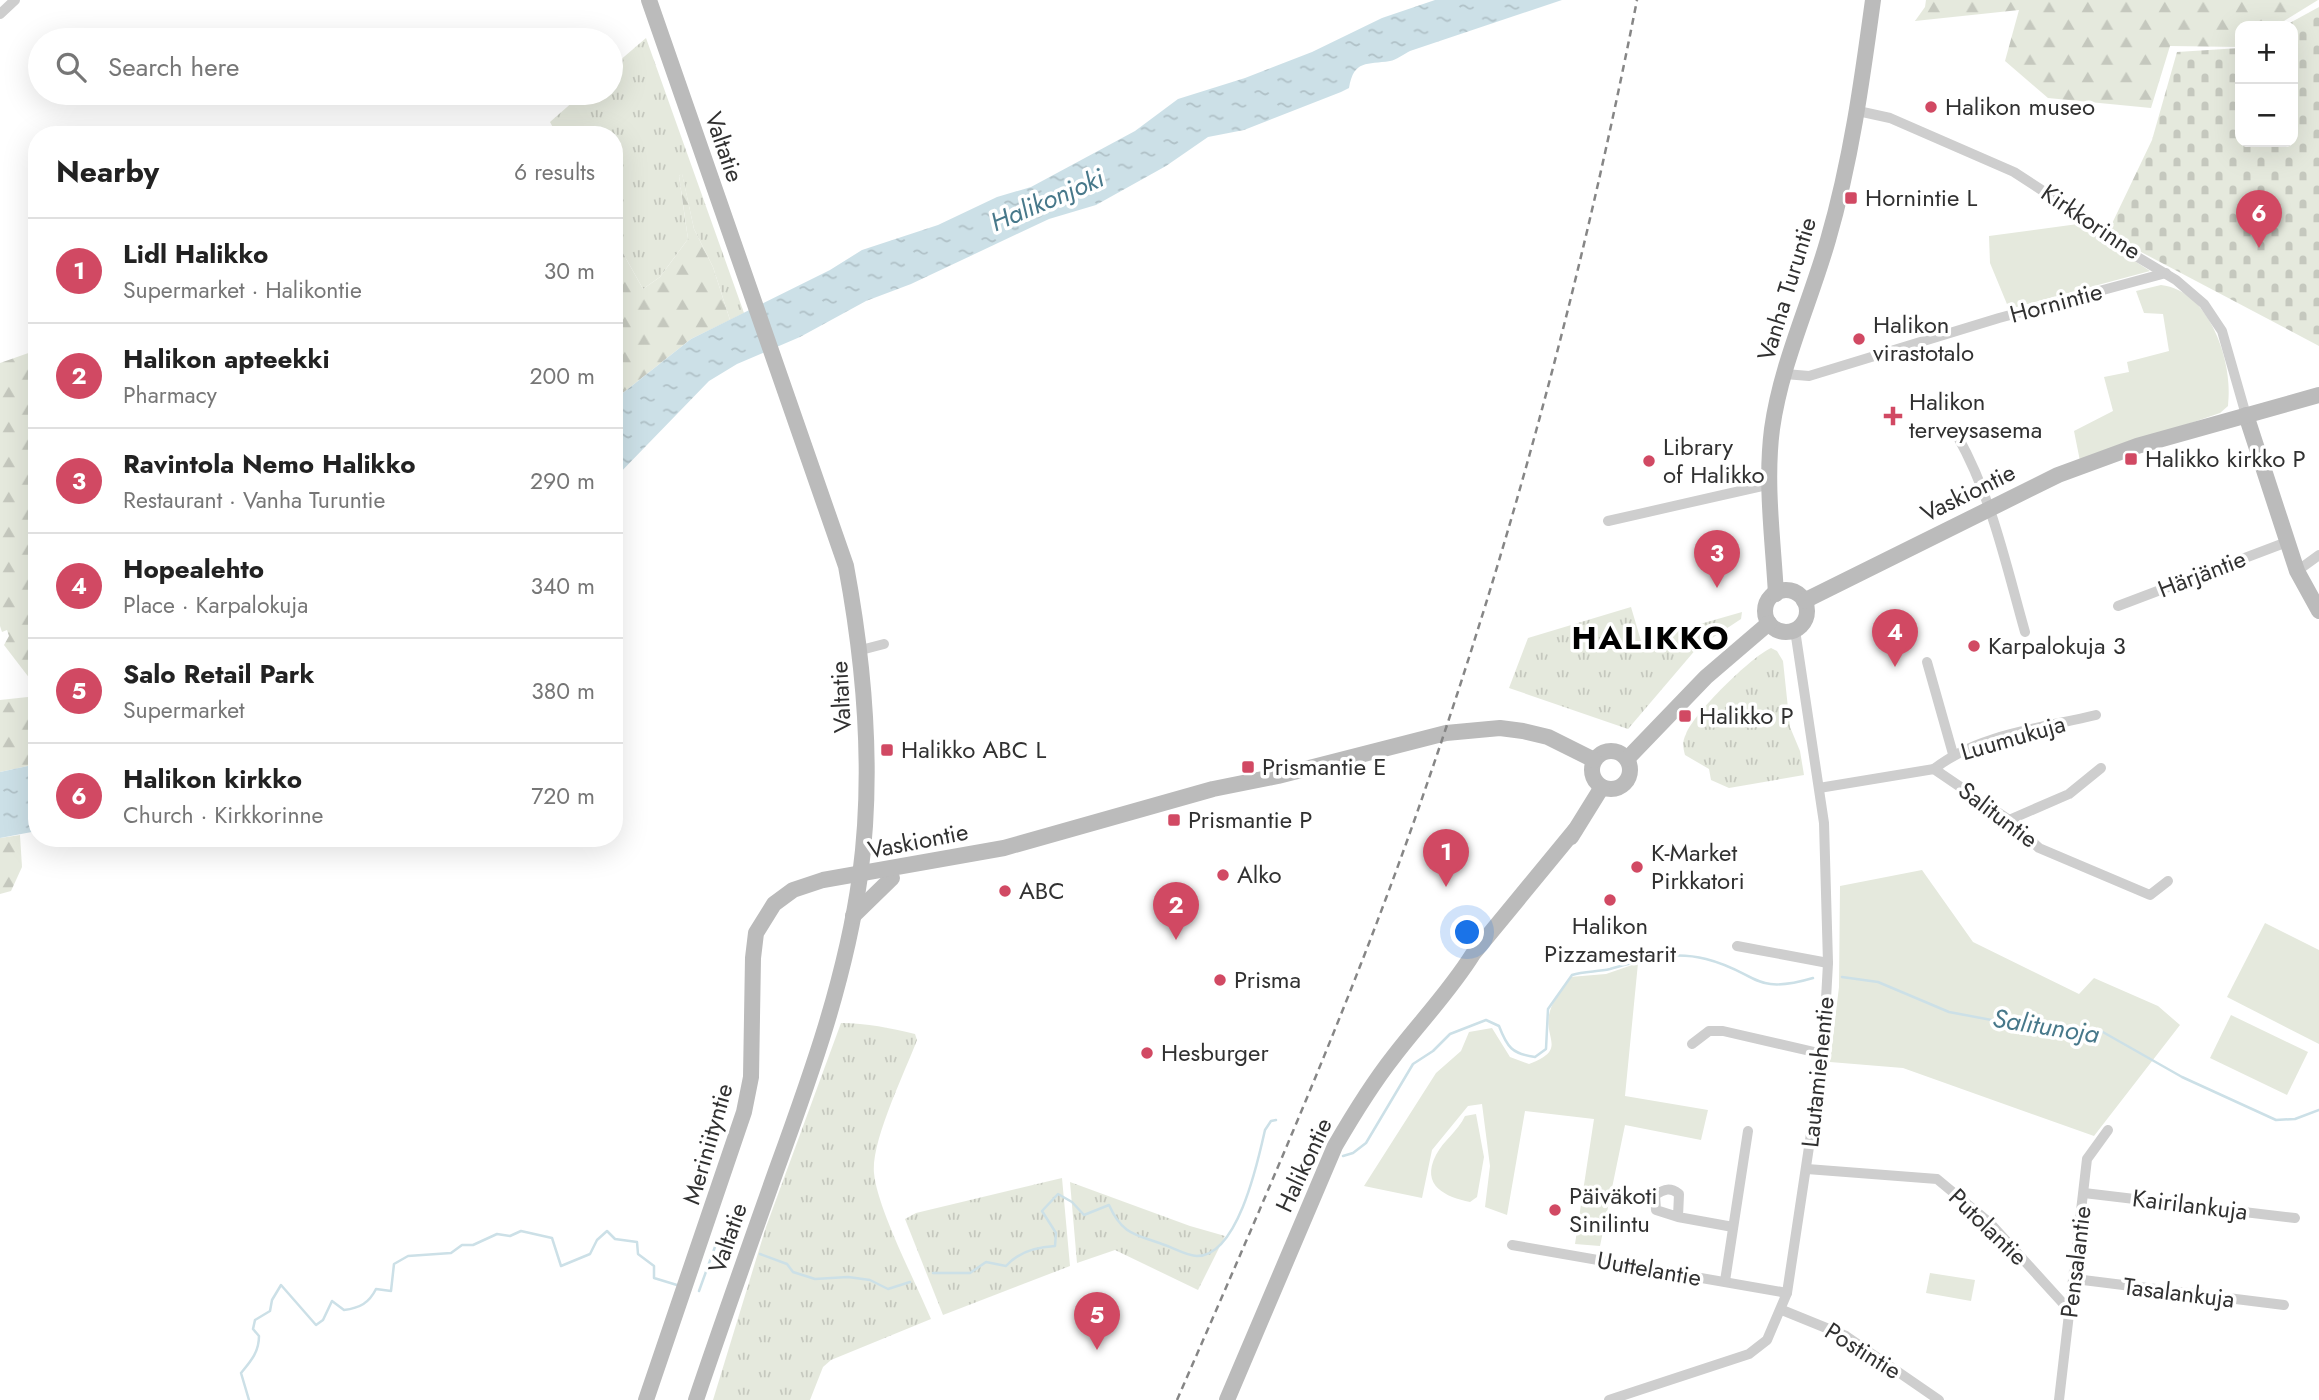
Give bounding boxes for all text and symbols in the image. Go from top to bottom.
map controls [2235,21,2298,147]
button: + [2235,21,2298,84]
search box [28,28,623,105]
icon: search [52,48,90,86]
text: Search here [108,48,240,86]
button: − [2235,84,2298,147]
place label: Halikon museo [1945,89,2095,124]
marker: Halikon museo [1923,99,1939,115]
street label: Valtatie [696,107,753,187]
text: Nearby [56,150,159,193]
text: 6 results [514,155,595,189]
water label: Halikonjoki [984,159,1110,241]
street label: Kirkkorinne [2034,175,2148,268]
place label: Hornintie L [1865,180,1977,215]
marker: Hornintie L [1843,190,1859,206]
pin: 6 [2236,190,2282,248]
street label: Vanha Turuntie [1748,213,1825,365]
text: Lidl Halikko [123,235,268,273]
text: 1 [73,254,85,288]
text: 30 m [544,254,595,288]
text: Supermarket · Halikontie [123,273,362,307]
street label: Hornintie [2006,273,2106,332]
place label: Halikon virastotalo [1873,307,1974,370]
marker: Halikon virastotalo [1851,331,1867,347]
text: Halikon apteekki [123,340,330,378]
text: 2 [71,359,87,393]
text: 200 m [529,359,595,393]
text: Pharmacy [123,378,217,412]
place label: Halikon terveysasema [1909,384,2042,447]
marker: Halikon terveysasema [1883,406,1903,426]
place label: Library of Halikko [1663,429,1765,492]
place label: Halikko kirkko P [2145,441,2306,476]
text: Ravintola Nemo Halikko [123,445,416,483]
marker: Halikko kirkko P [2123,451,2139,467]
marker: Library of Halikko [1641,453,1657,469]
street label: Vaskiontie [1914,455,2021,531]
text: 3 [72,464,86,498]
text: 290 m [530,464,595,498]
text: Restaurant · Vanha Turuntie [123,483,385,517]
pin: 3 [1694,530,1740,588]
street label: Härjäntie [2153,541,2251,606]
text: Hopealehto [123,550,264,588]
text: 4 [71,569,87,603]
text: 340 m [530,569,595,603]
text: Place · Karpalokuja [123,588,308,622]
pin: 4 [1872,609,1918,667]
district label: HALIKKO [1571,615,1731,661]
place label: Karpalokuja 3 [1988,628,2126,663]
marker: Karpalokuja 3 [1966,638,1982,654]
text: Salo Retail Park [123,655,315,693]
street label: Valtatie [821,660,860,734]
text: 5 [72,674,86,708]
text: 380 m [531,674,595,708]
text: Supermarket [123,693,245,727]
place label: Halikko P [1699,698,1794,733]
street label: Luumukuja [1956,706,2069,769]
marker: Halikko P [1677,708,1693,724]
place label: Halikko ABC L [901,732,1046,767]
marker: Halikko ABC L [879,742,895,758]
place label: Prismantie E [1262,749,1386,784]
marker: Prismantie E [1240,759,1256,775]
text: Halikon kirkko [123,760,302,798]
street label: Salituntie [1951,773,2045,856]
text: 6 [71,779,87,813]
text: 720 m [531,779,595,813]
text: Church · Kirkkorinne [123,798,323,832]
place label: Prismantie P [1188,802,1312,837]
marker: Prismantie P [1166,812,1182,828]
street label: Vaskiontie [865,814,971,867]
pin: 1 [1423,829,1469,887]
place label: K-Market Pirkkatori [1651,835,1745,898]
place label: Alko [1237,857,1282,892]
marker: K-Market Pirkkatori [1629,859,1645,875]
marker: Alko [1215,867,1231,883]
place label: ABC [1019,873,1065,908]
pin: 2 [1153,882,1199,940]
marker: ABC [997,883,1013,899]
marker: Halikon Pizzamestarit [1602,892,1618,908]
place label: Halikon Pizzamestarit [1544,908,1676,971]
your location [1450,915,1484,949]
place label: Prisma [1234,962,1301,997]
marker: Prisma [1212,972,1228,988]
street label: Lautamiehentie [1792,995,1843,1149]
water label: Salitunoja [1990,999,2103,1053]
place label: Hesburger [1161,1035,1269,1070]
marker: Hesburger [1139,1045,1155,1061]
street label: Meriniityntie [674,1079,742,1209]
street label: Halikontie [1266,1112,1341,1218]
place label: Päiväkoti Sinilintu [1569,1178,1658,1241]
street label: Putolantie [1941,1180,2036,1273]
street label: Kairilankuja [2130,1180,2250,1229]
street label: Valtatie [699,1198,756,1278]
marker: Päiväkoti Sinilintu [1547,1202,1563,1218]
street label: Pensalantie [2051,1204,2100,1320]
street label: Uuttelantie [1594,1242,1704,1295]
street label: Tasalankuja [2122,1268,2237,1317]
pin: 5 [1074,1292,1120,1350]
street label: Postintie [1818,1313,1908,1388]

